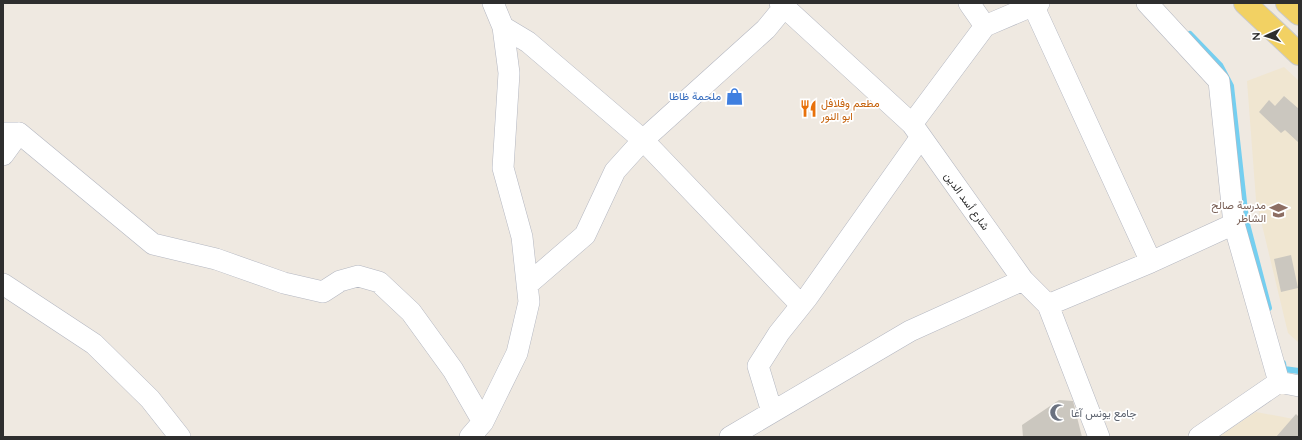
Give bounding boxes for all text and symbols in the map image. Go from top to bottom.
north arrow [1246,16,1286,56]
text: N [1249,32,1263,41]
shop icon: ملحمة ظاظا [724,86,744,106]
place label: ملحمة ظاظا [669,89,721,103]
place label: مطعم وفلافل ابو النور [820,96,880,123]
restaurant icon: مطعم وفلافل ابو النور [798,99,818,119]
street label: شارع أسد الدين [940,169,993,234]
place label: مدرسة صالح الشاطر [1211,198,1266,225]
school or university icon: مدرسة صالح الشاطر [1269,201,1289,221]
mosque icon: جامع يونس آغا [1048,403,1068,423]
place label: جامع يونس آغا [1071,406,1137,421]

